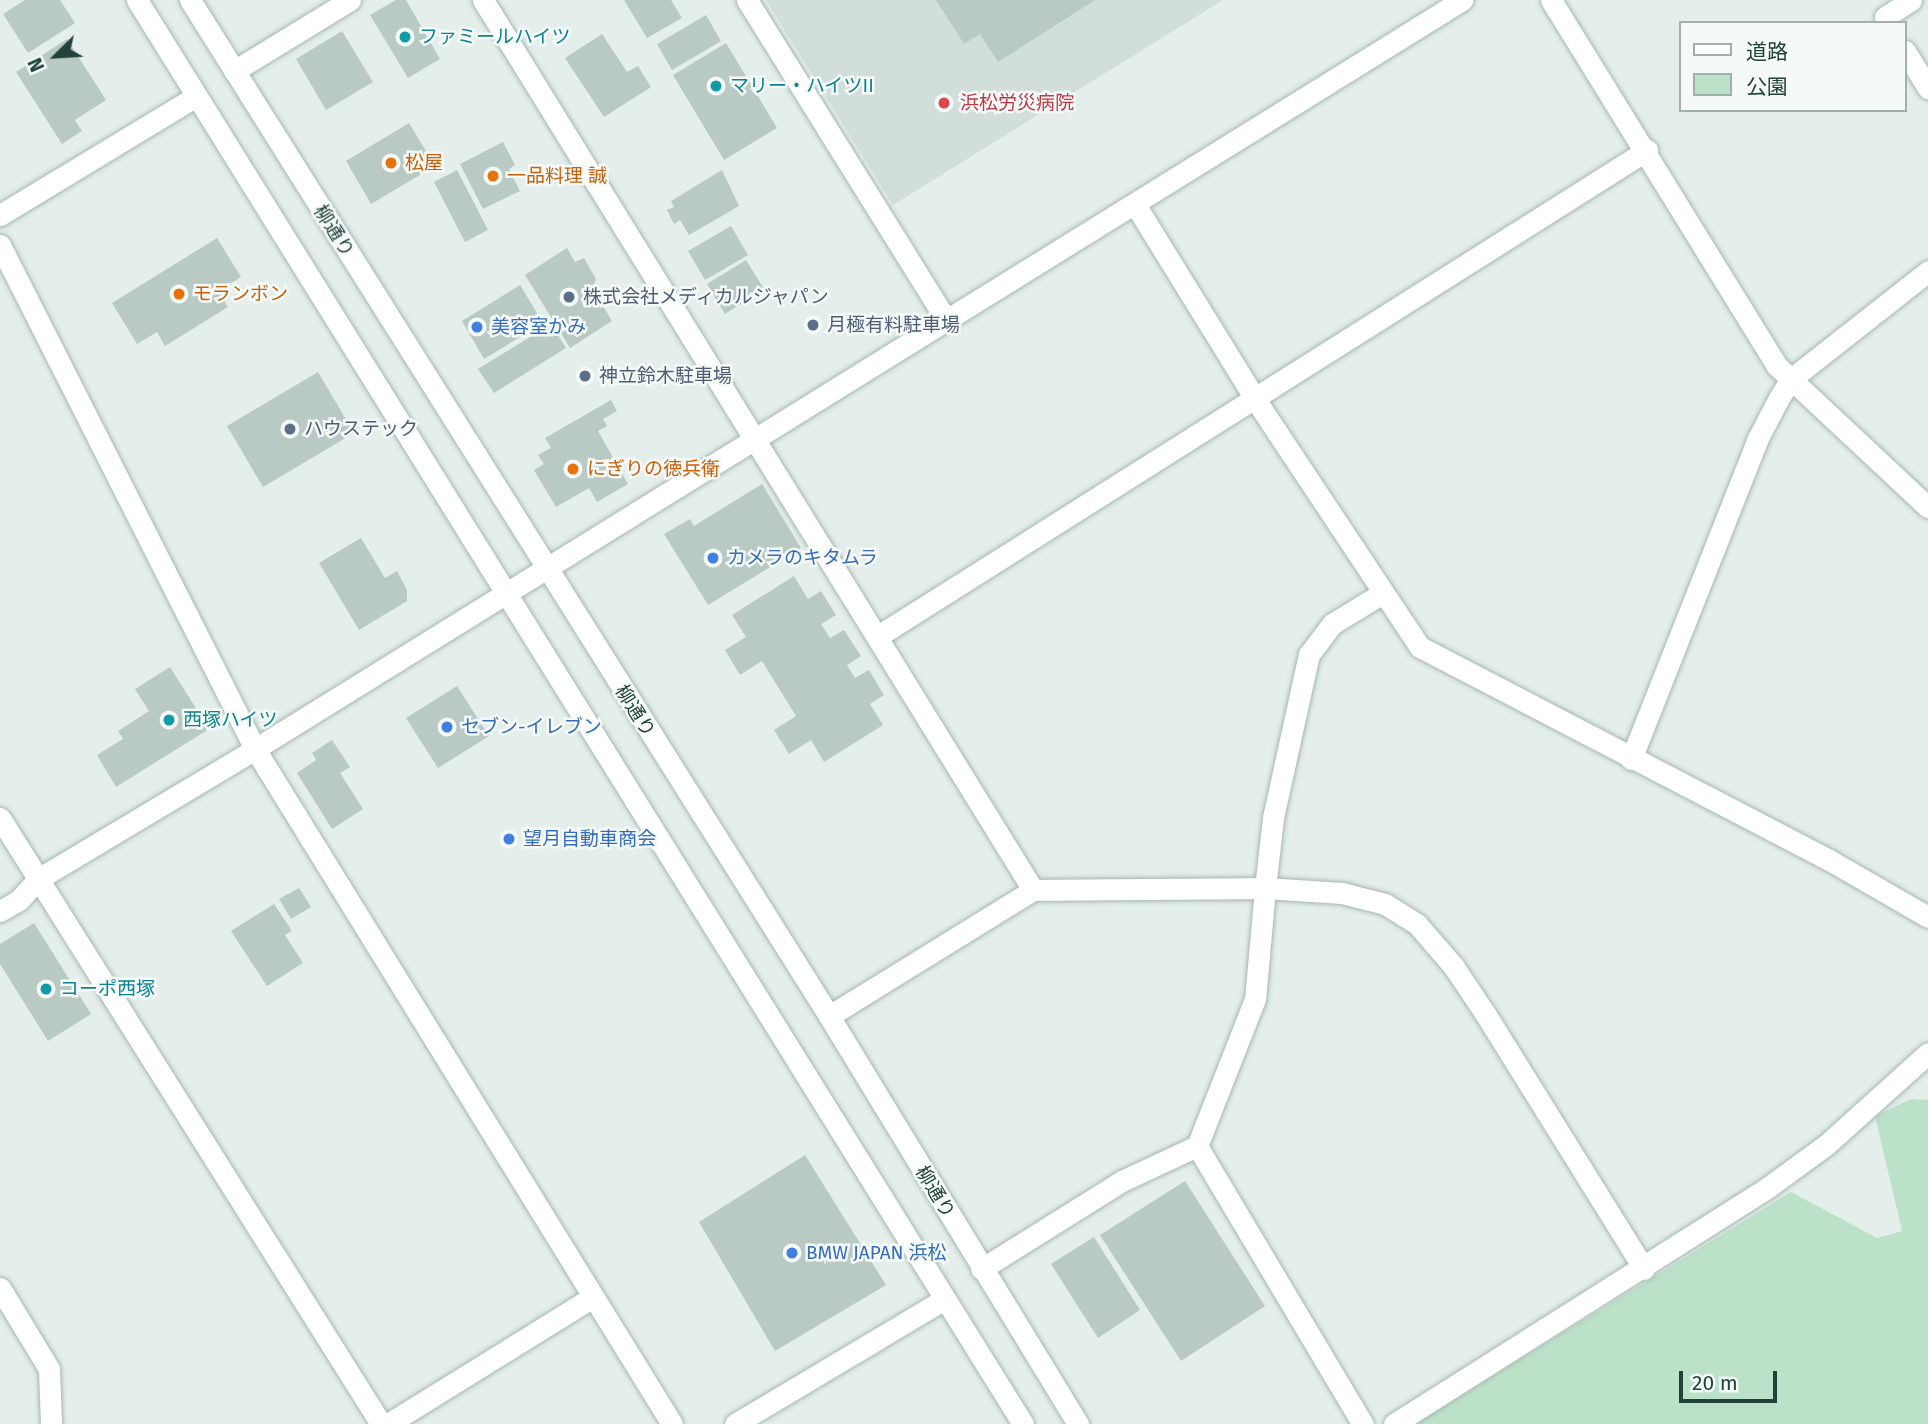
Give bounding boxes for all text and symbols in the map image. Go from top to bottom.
north arrow [21,21,91,91]
legend [1680,21,1907,112]
place label: ファミールハイツ [419,26,571,48]
marker: ファミールハイツ [397,29,413,45]
text: 道路 [1746,39,1788,65]
text: N [23,54,49,75]
text: 公園 [1746,74,1788,100]
place label: マリー・ハイツII [730,75,874,97]
marker: マリー・ハイツII [708,78,724,94]
place label: 浜松労災病院 [960,92,1074,114]
marker: 浜松労災病院 [934,93,954,113]
place label: 松屋 [405,152,443,174]
marker: 松屋 [383,155,399,171]
place label: 一品料理 誠 [507,165,607,187]
marker: 一品料理 誠 [485,168,501,184]
street label: 柳通り [309,201,359,261]
place label: モランボン [193,283,288,305]
marker: モランボン [171,286,187,302]
place label: 株式会社メディカルジャパン [583,286,830,308]
marker: 株式会社メディカルジャパン [561,289,577,305]
place label: 月極有料駐車場 [827,314,960,336]
place label: 美容室かみ [491,316,586,338]
marker: 月極有料駐車場 [805,317,821,333]
marker: 美容室かみ [469,319,485,335]
place label: 神立鈴木駐車場 [599,365,732,387]
marker: 神立鈴木駐車場 [577,368,593,384]
place label: ハウステック [304,418,418,440]
marker: ハウステック [282,421,298,437]
place label: にぎりの徳兵衛 [587,458,720,480]
marker: にぎりの徳兵衛 [565,461,581,477]
place label: カメラのキタムラ [727,547,879,569]
marker: カメラのキタムラ [705,550,721,566]
street label: 柳通り [610,681,660,741]
place label: 西塚ハイツ [183,709,278,731]
marker: 西塚ハイツ [161,712,177,728]
place label: セブン-イレブン [461,716,602,738]
marker: セブン-イレブン [439,719,455,735]
place label: 望月自動車商会 [523,828,656,850]
marker: 望月自動車商会 [501,831,517,847]
place label: コーポ西塚 [60,978,155,1000]
marker: コーポ西塚 [38,981,54,997]
street label: 柳通り [911,1162,959,1222]
place label: BMW JAPAN 浜松 [806,1242,947,1264]
marker: BMW JAPAN 浜松 [784,1245,800,1261]
scale bar [1683,1358,1781,1402]
text: 20 m [1692,1370,1738,1396]

